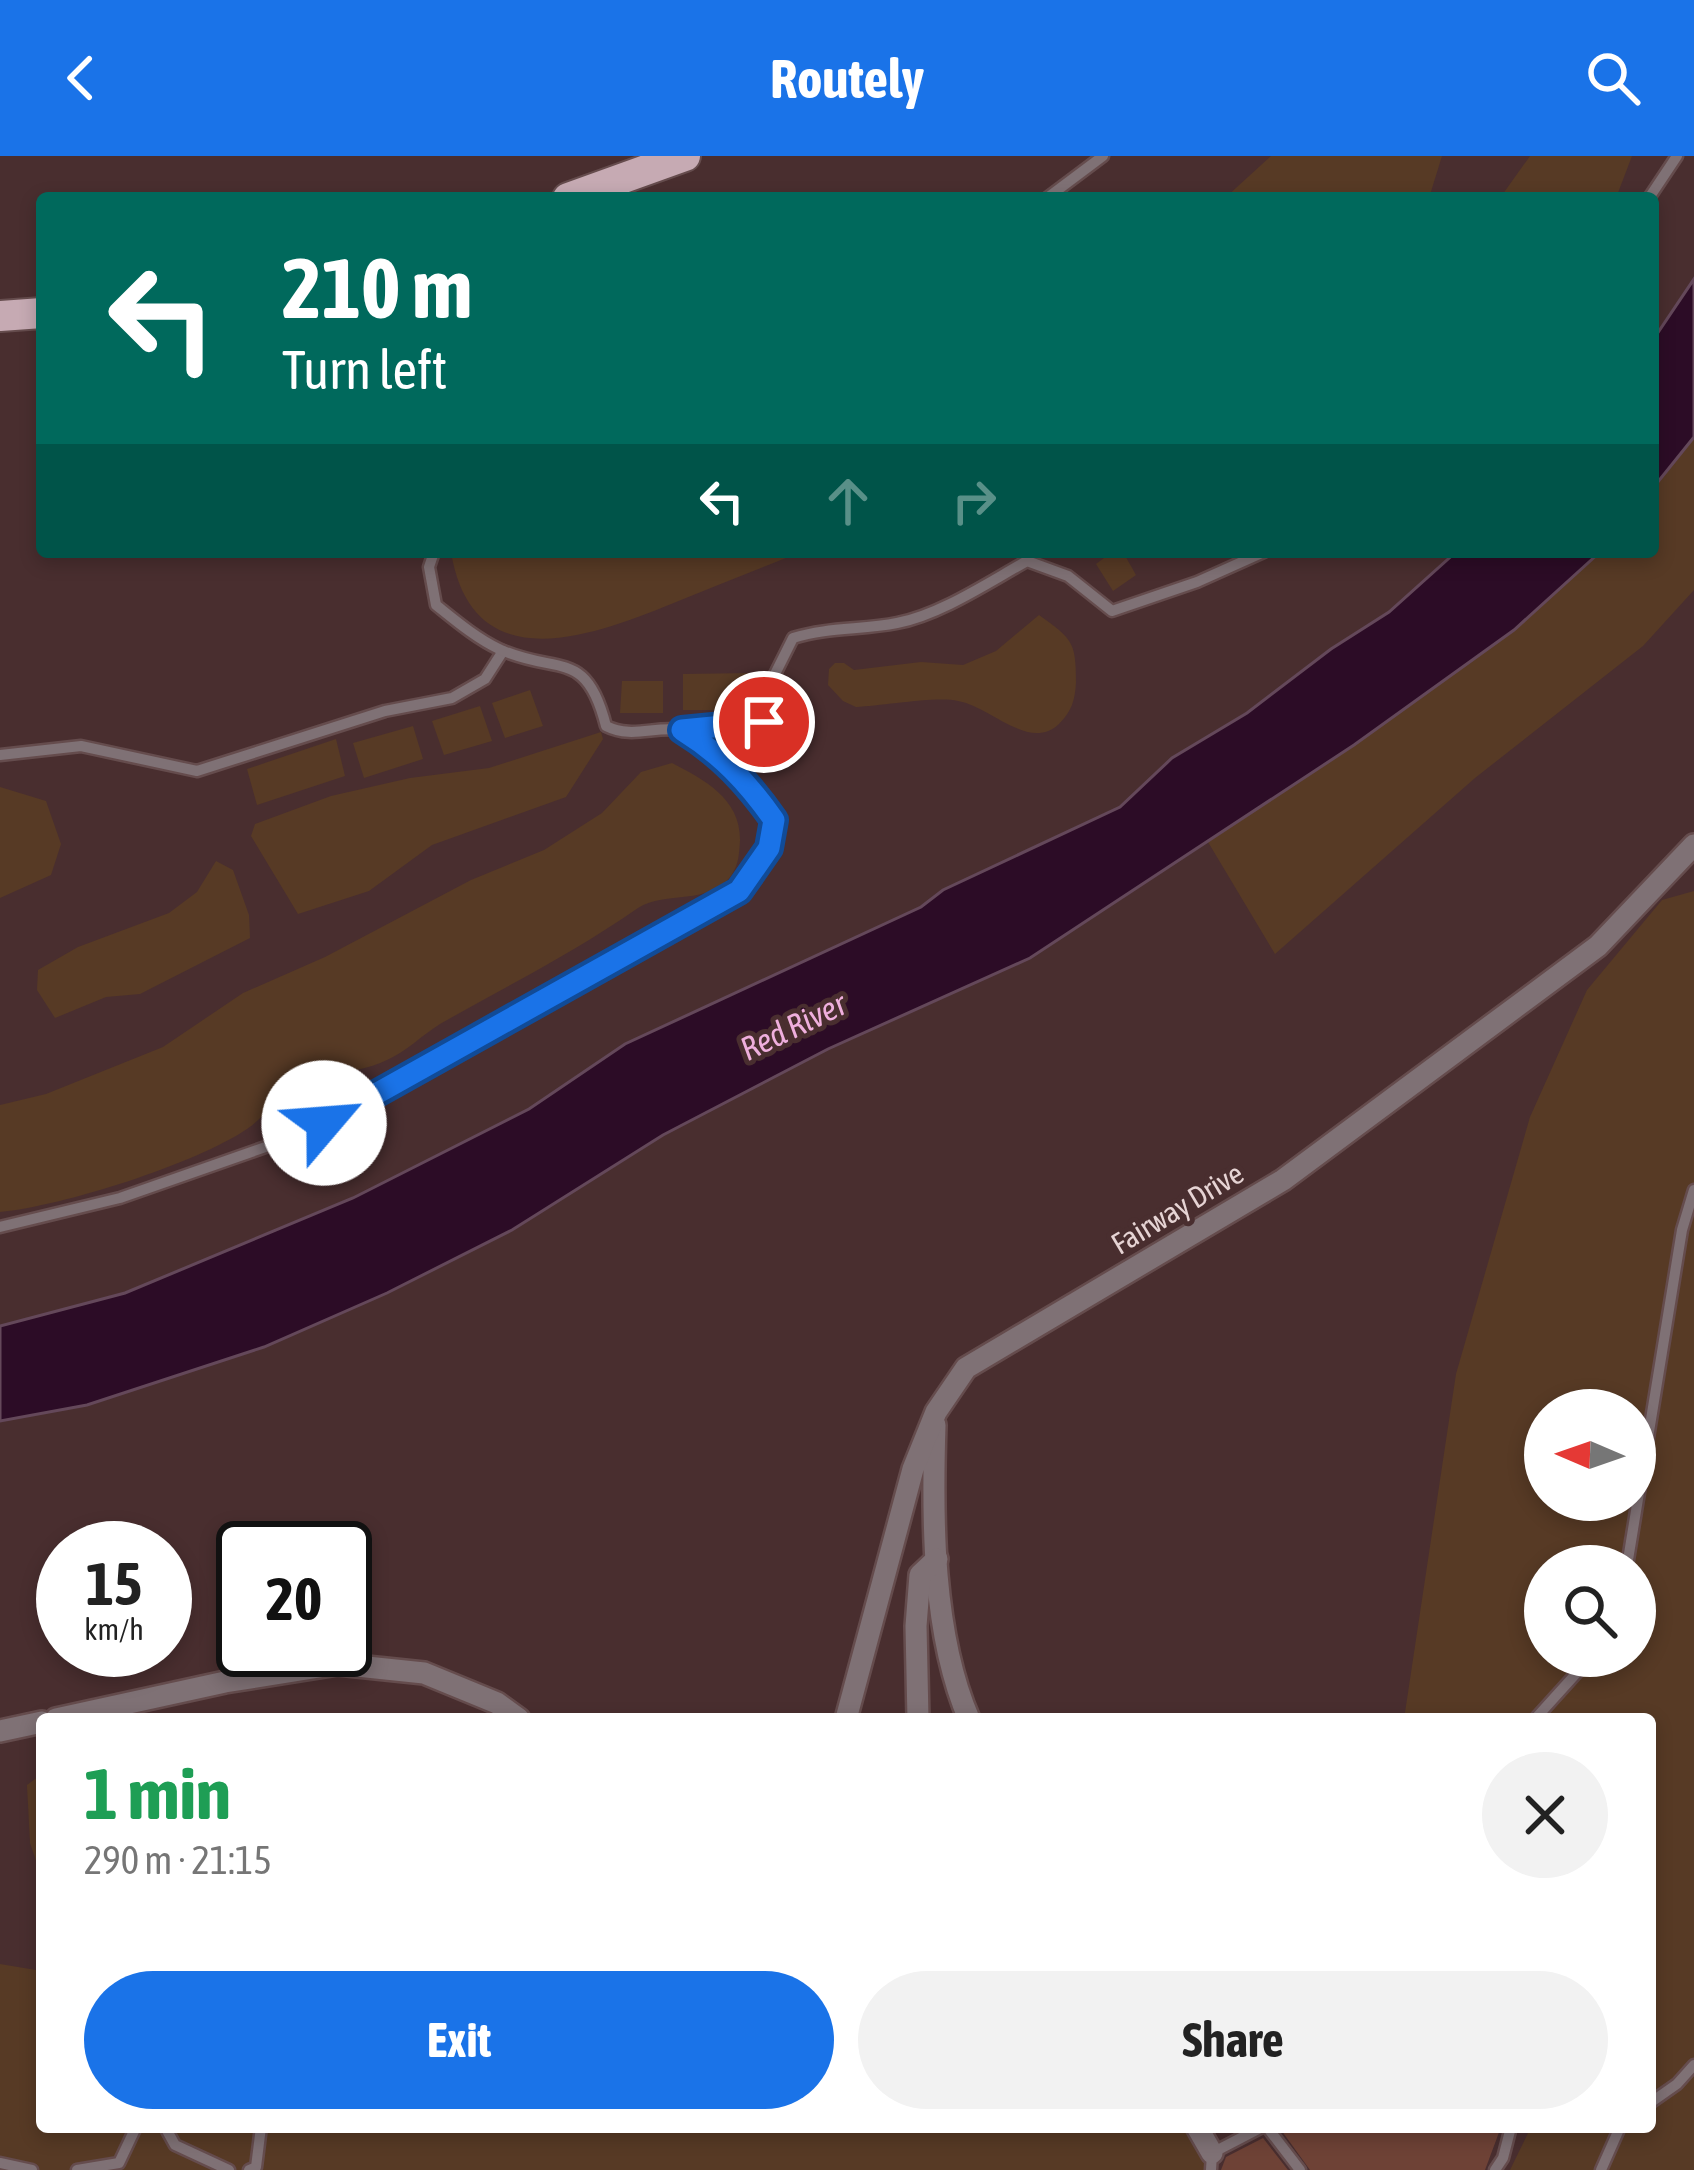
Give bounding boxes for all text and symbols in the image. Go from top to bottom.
icon: back [48,45,114,111]
icon: search [1580,45,1646,111]
text: Routely [770,48,924,109]
icon: left [84,240,240,396]
text: 210 m [282,240,472,336]
text: Turn left [282,339,447,400]
icon: left [689,468,755,534]
icon: ahead [815,468,881,534]
icon: right [941,468,1007,534]
pin [713,671,815,773]
icon: arrive [731,689,797,755]
water label: Red River [734,984,853,1068]
position arrow [261,1060,387,1186]
street label: Fairway Drive [1105,1155,1249,1261]
north arrow [1524,1389,1656,1521]
map controls [1524,1389,1656,1677]
speed limit sign: 20 [216,1521,372,1677]
button: search [1524,1545,1656,1677]
text: 15 [86,1549,142,1618]
text: km/h [84,1612,144,1646]
text: 1 min [84,1752,231,1834]
button: close [1482,1752,1608,1878]
text: 290 m · 21:15 [84,1838,272,1882]
button: Exit [84,1971,834,2109]
button: Share [858,1971,1608,2109]

